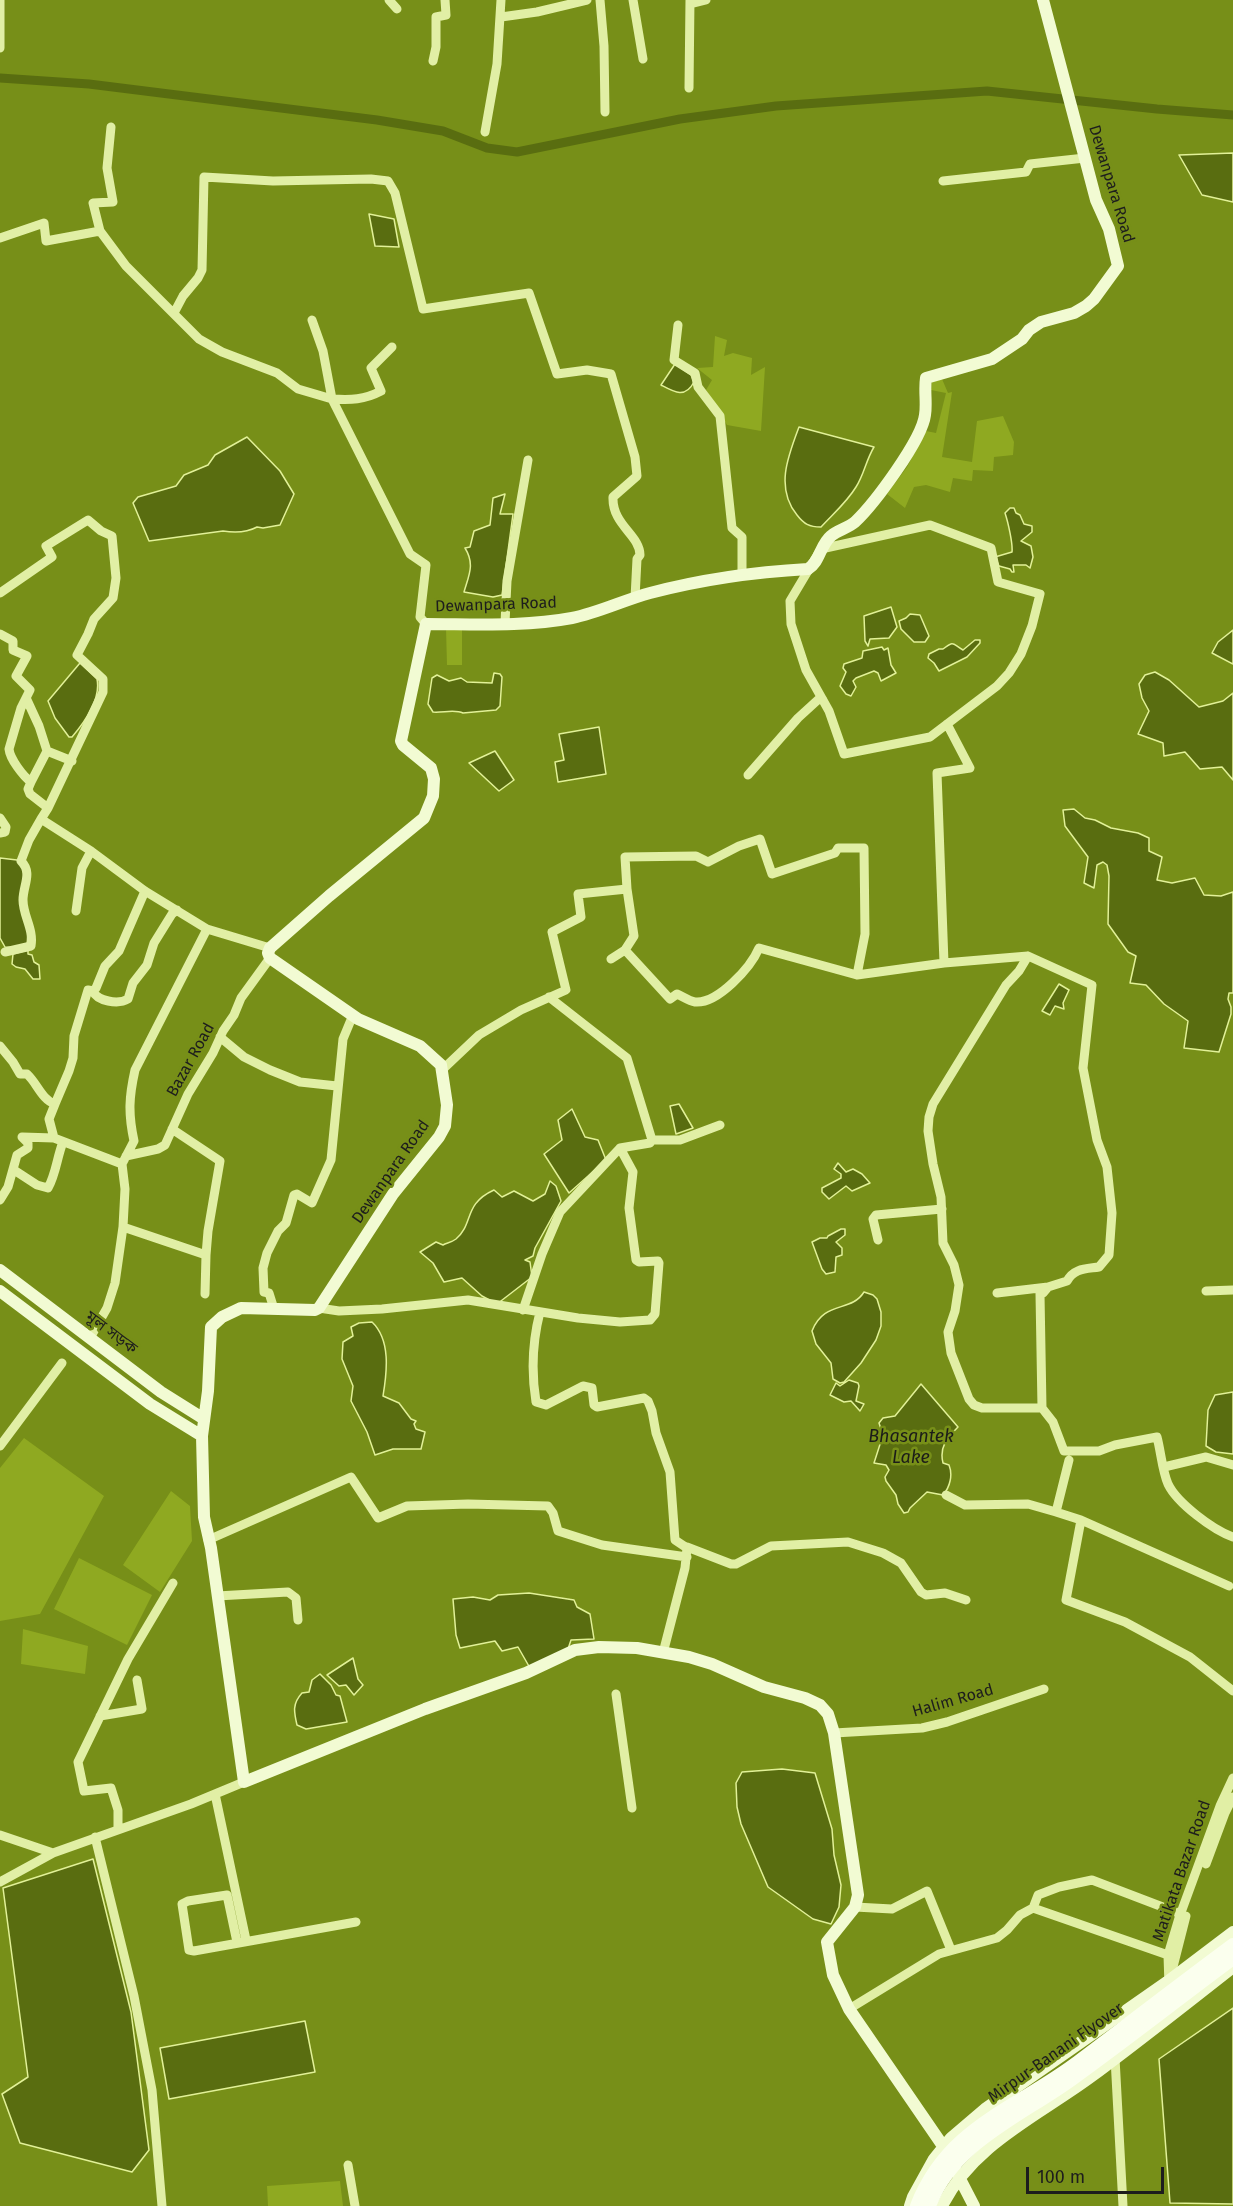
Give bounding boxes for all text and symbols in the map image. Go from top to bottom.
street label: Dewanpara Road [1084,123,1138,245]
street label: Dewanpara Road [435,593,557,617]
street label: Bazar Road [163,1020,219,1100]
street label: Dewanpara Road [348,1117,434,1227]
street label: মূল সড়ক [81,1307,141,1359]
water label: Bhasantek Lake [868,1426,954,1468]
street label: Halim Road [910,1680,996,1722]
street label: Matikata Bazar Road [1149,1798,1215,1944]
street label: Mirpur-Banani Flyover [985,1999,1127,2107]
scale bar [1029,2155,1167,2193]
text: 100 m [1037,2166,1085,2188]

